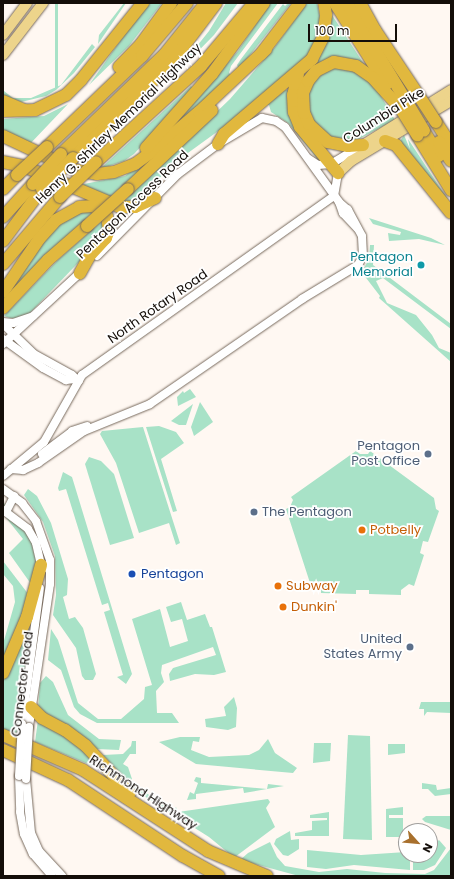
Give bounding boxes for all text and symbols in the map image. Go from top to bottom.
scale bar [310,16,399,42]
text: 100 m [315,22,349,39]
street label: Henry G. Shirley Memorial Highway [33,41,205,207]
street label: Columbia Pike [340,85,428,147]
street label: Pentagon Access Road [74,147,192,263]
place label: Pentagon Memorial [350,250,413,281]
marker: Pentagon Memorial [416,260,426,270]
street label: North Rotary Road [105,267,211,347]
place label: Pentagon Post Office [351,439,420,470]
marker: Pentagon Post Office [423,449,433,459]
place label: The Pentagon [262,504,352,520]
marker: The Pentagon [249,507,259,517]
place label: Potbelly [370,522,421,538]
marker: Potbelly [357,525,367,535]
place label: Pentagon [141,566,204,582]
marker: Pentagon [126,568,138,580]
place label: Subway [286,578,338,594]
marker: Subway [273,581,283,591]
place label: Dunkin' [291,599,337,615]
marker: Dunkin' [278,602,288,612]
street label: Connector Road [9,630,37,738]
place label: United States Army [323,632,402,663]
marker: United States Army [405,642,415,652]
street label: Richmond Highway [86,752,200,834]
north arrow [398,823,438,863]
text: N [419,841,437,855]

